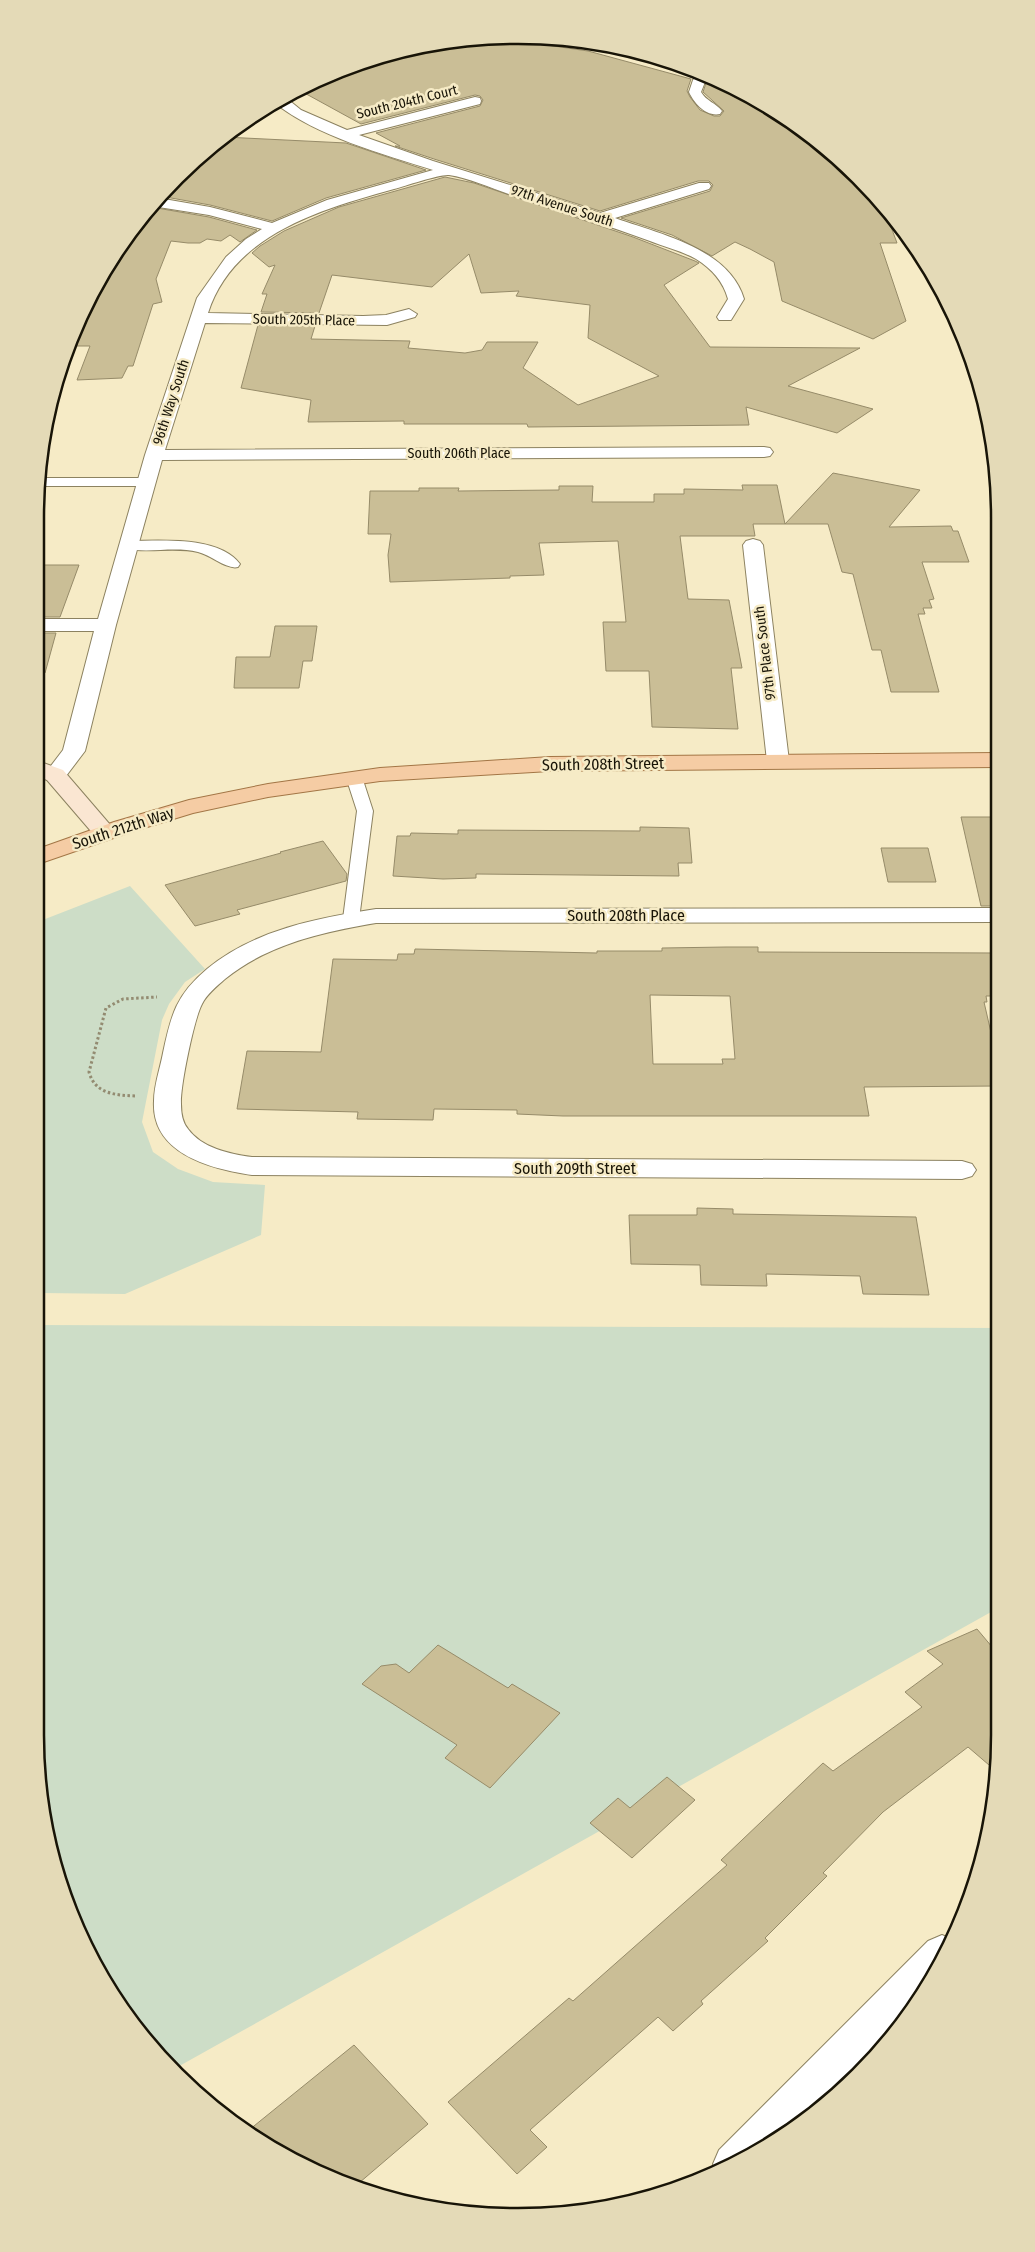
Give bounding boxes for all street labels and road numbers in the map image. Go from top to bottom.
street label: South 204th Court [355,81,460,123]
street label: 97th Avenue South [509,181,615,231]
street label: South 205th Place [253,311,355,329]
street label: 96th Way South [149,357,193,447]
street label: South 206th Place [408,445,511,462]
street label: 97th Place South [751,605,779,701]
street label: South 208th Street [542,753,665,775]
street label: South 212th Way [70,802,177,853]
street label: South 208th Place [567,906,685,925]
street label: South 209th Street [514,1159,637,1178]

